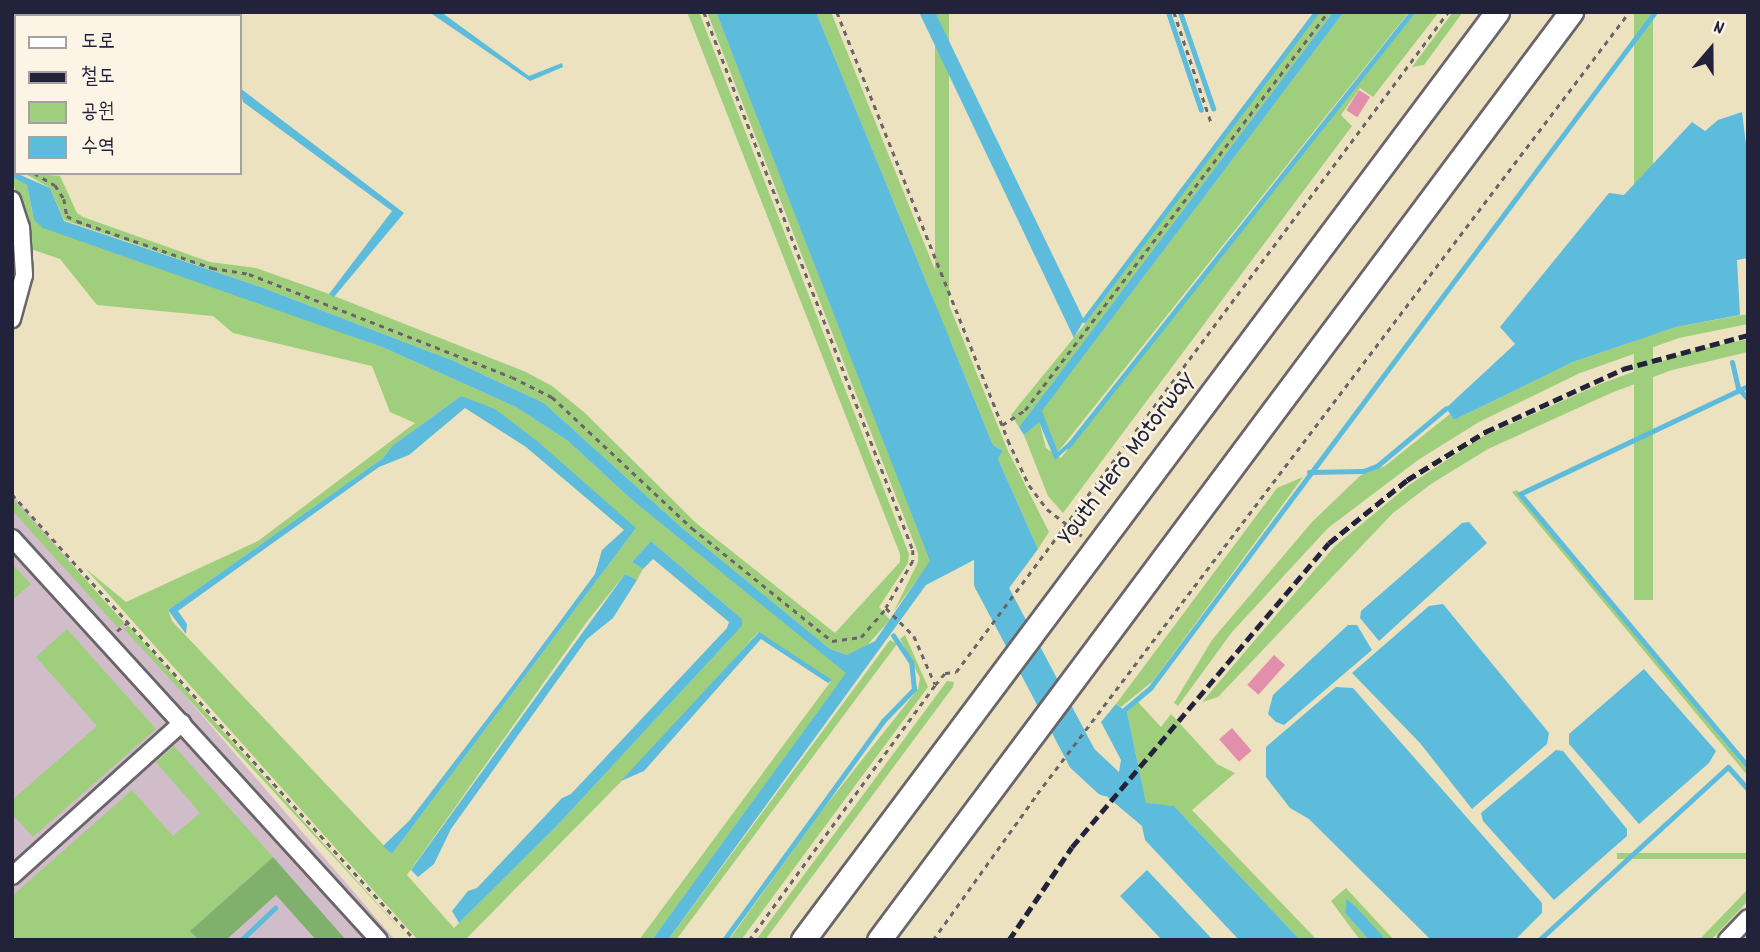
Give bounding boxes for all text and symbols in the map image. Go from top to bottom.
legend [14,14,242,175]
north arrow [1676,14,1746,84]
text: N [1709,15,1727,43]
text: 도로 [81,28,115,58]
text: 철도 [81,63,115,93]
text: 공원 [81,98,115,128]
text: 수역 [81,133,115,163]
street label: Youth Hero Motorway [1052,366,1202,552]

